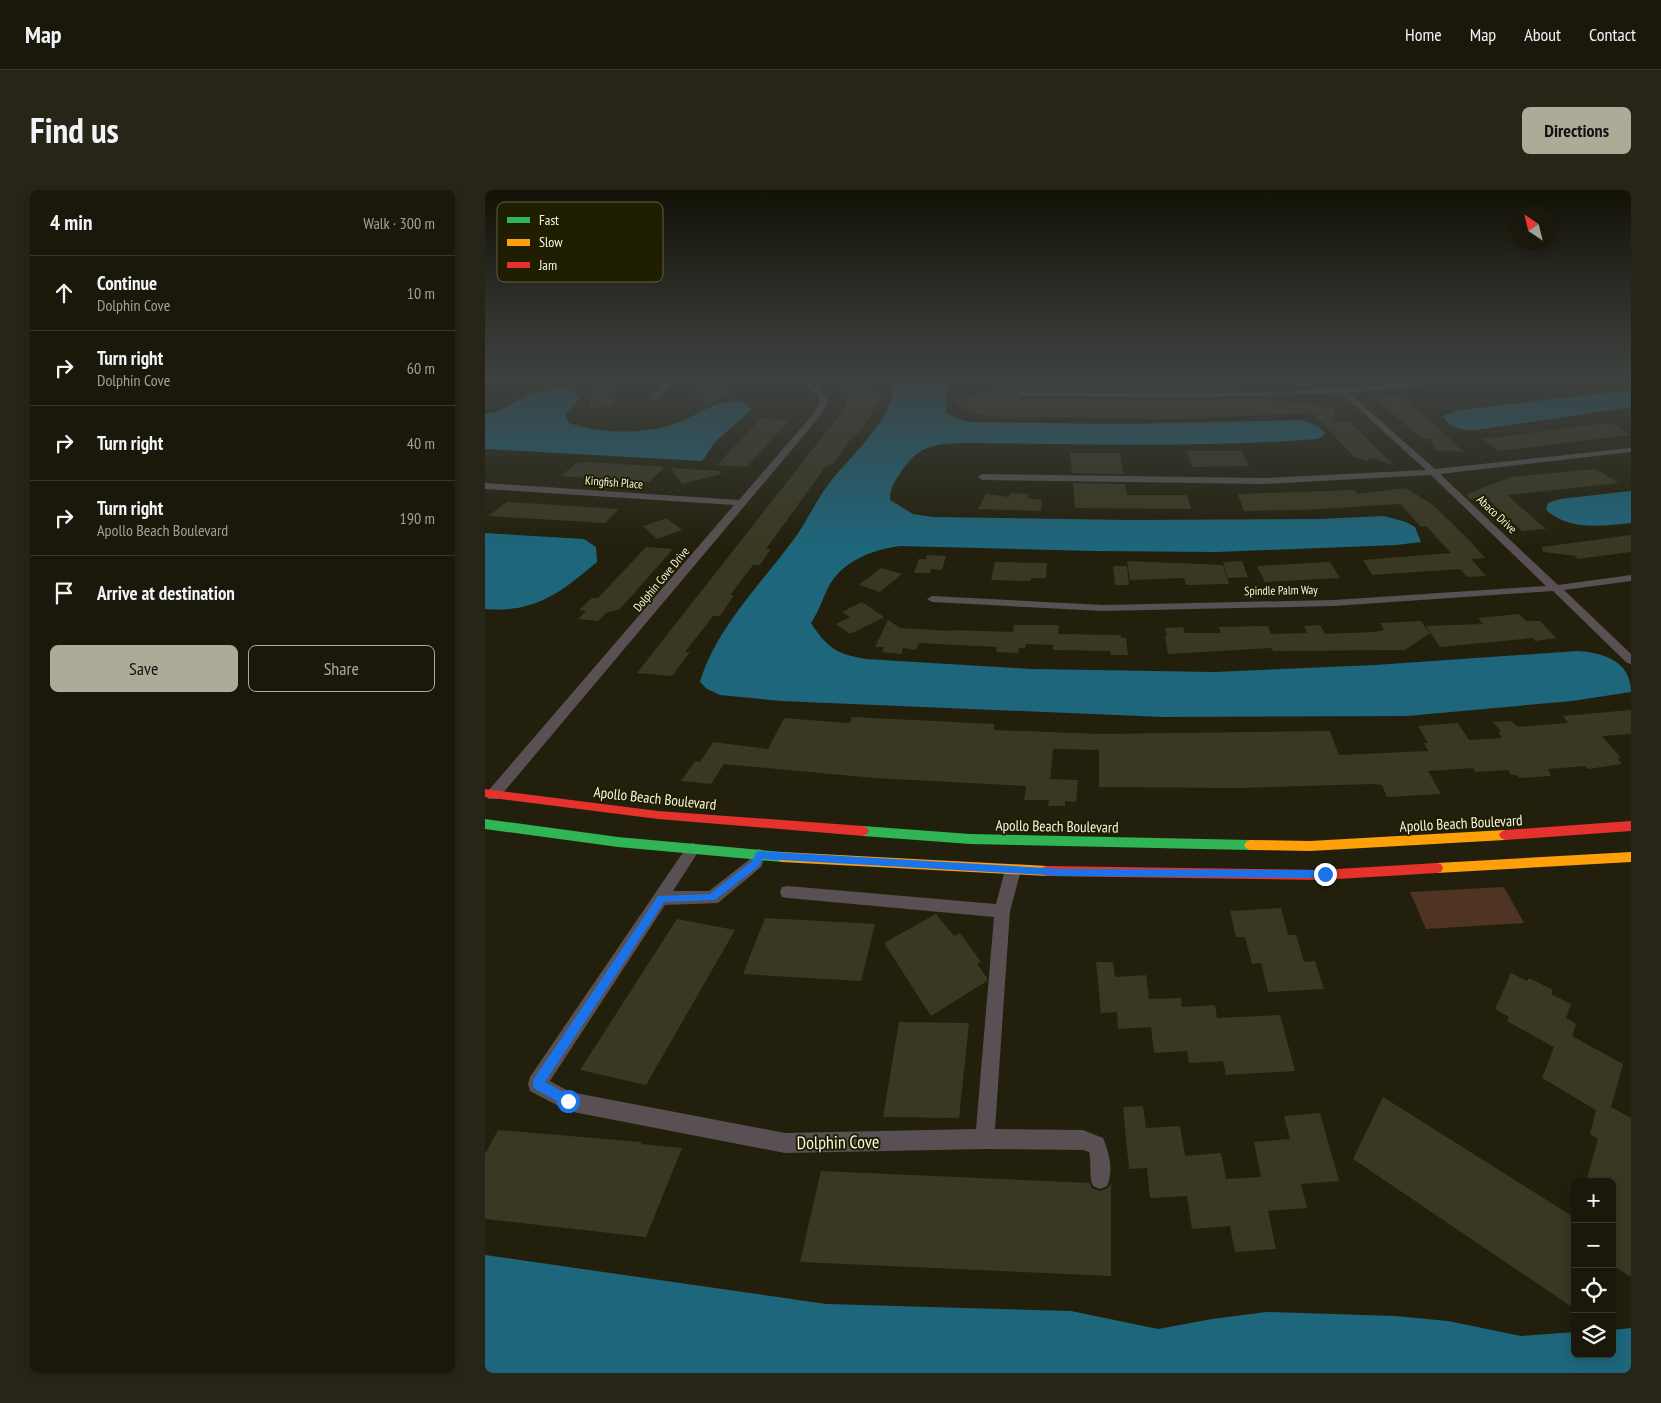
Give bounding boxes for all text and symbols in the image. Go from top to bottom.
text: Map [25,19,62,50]
text: Home [1405,23,1442,46]
text: Map [1470,23,1496,46]
text: About [1524,23,1561,46]
text: Contact [1589,23,1636,46]
text: Find us [30,107,119,153]
button: Directions [1522,107,1631,154]
legend [497,202,663,282]
north arrow [1511,205,1556,250]
text: 4 min [50,209,92,236]
text: Fast [539,211,559,229]
text: Walk · 300 m [363,213,435,233]
text: Slow [539,233,563,251]
text: Jam [538,256,557,274]
text: Continue [97,271,157,295]
icon: ahead [50,279,78,307]
text: 10 m [407,283,435,303]
text: Dolphin Cove [97,295,170,315]
text: Turn right [97,346,163,370]
icon: right [50,354,78,382]
text: 60 m [407,358,435,378]
text: Dolphin Cove [97,370,170,390]
icon: right [50,429,78,457]
text: Turn right [97,431,163,455]
text: 40 m [407,433,435,453]
street label: Kingfish Place [584,472,644,492]
street label: Abaco Drive [1474,492,1520,536]
text: Turn right [97,496,163,520]
icon: right [50,504,78,532]
text: 190 m [400,508,435,528]
text: Apollo Beach Boulevard [97,520,228,540]
street label: Dolphin Cove Drive [630,544,692,614]
icon: arrive [50,579,78,607]
text: Arrive at destination [97,581,235,605]
street label: Spindle Palm Way [1244,582,1318,598]
button: Save [50,645,238,692]
button: Share [248,645,435,692]
street label: Apollo Beach Boulevard [593,782,717,814]
street label: Apollo Beach Boulevard [1399,810,1523,836]
street label: Apollo Beach Boulevard [995,815,1119,837]
route end [1314,863,1337,886]
route start [557,1090,580,1113]
street label: Dolphin Cove [797,1130,879,1154]
map controls [1571,1178,1616,1358]
button: + [1571,1178,1616,1223]
button: − [1571,1223,1616,1268]
button: locate [1571,1268,1616,1313]
button: layers [1571,1313,1616,1358]

